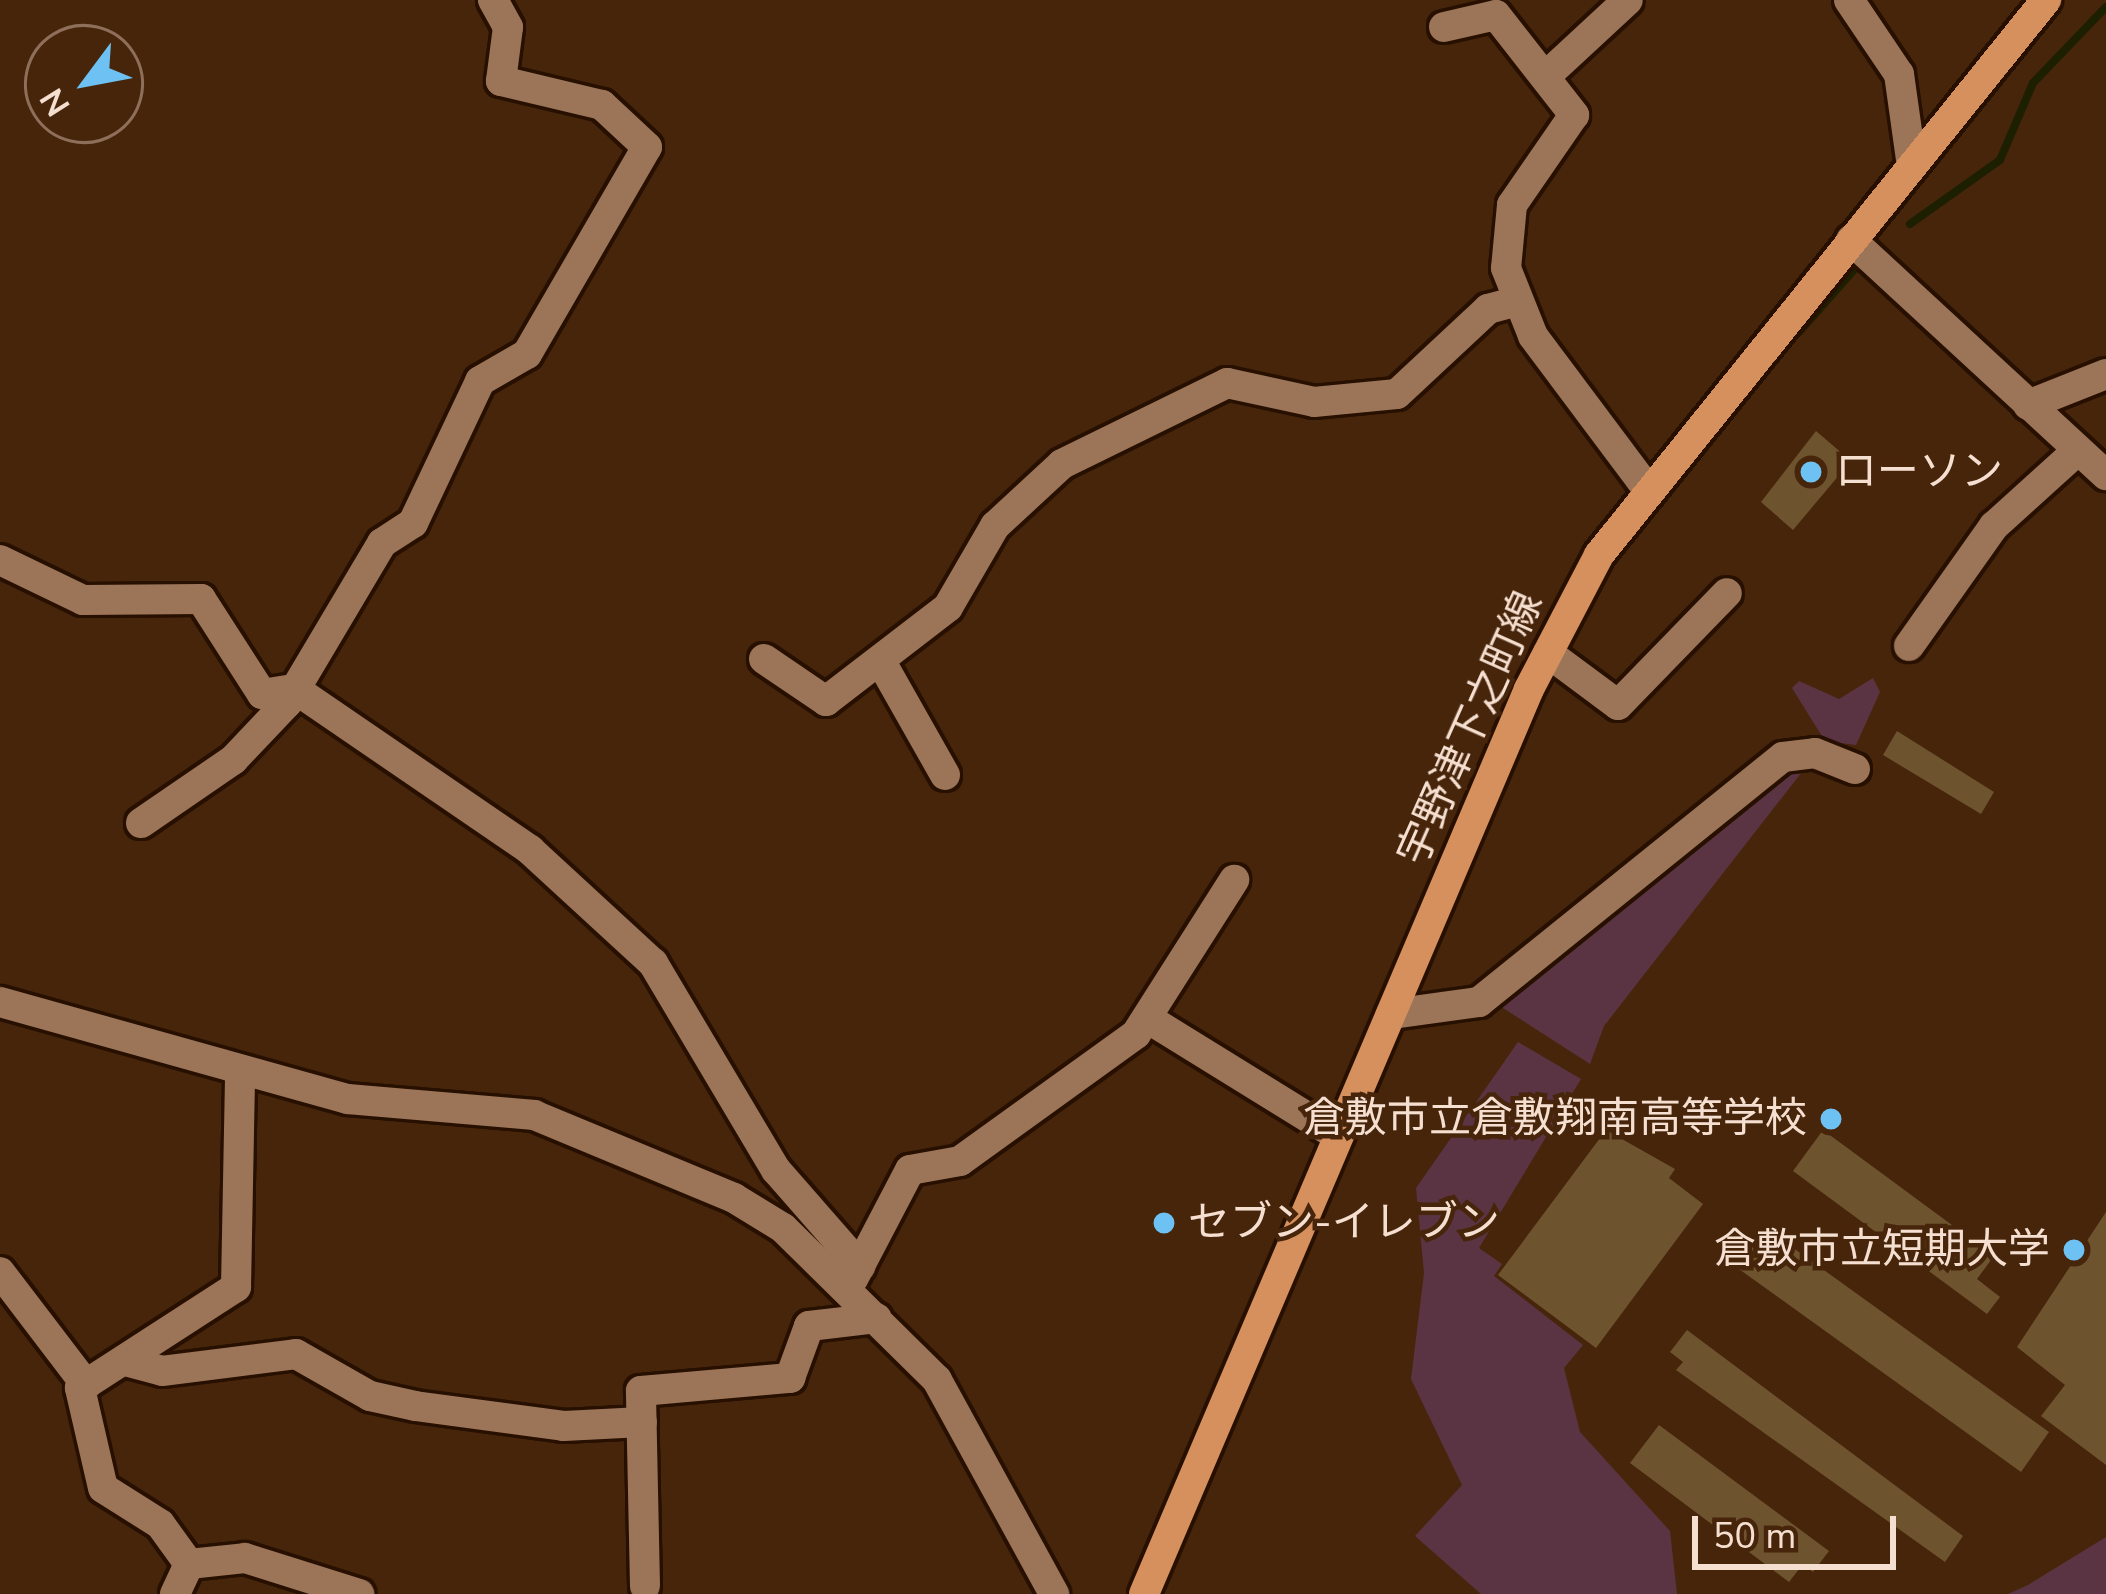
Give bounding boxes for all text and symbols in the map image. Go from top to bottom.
north arrow [24,24,144,144]
text: N [30,79,81,124]
place label: ローソン [1835,447,2003,497]
marker: ローソン [1798,459,1824,485]
street label: 宇野津下之町線 [1388,584,1554,874]
place label: 倉敷市立倉敷翔南高等学校 [1303,1094,1807,1144]
marker: 倉敷市立倉敷翔南高等学校 [1818,1106,1844,1132]
place label: セブン-イレブン [1188,1198,1500,1248]
marker: セブン-イレブン [1151,1210,1177,1236]
place label: 倉敷市立短期大学 [1714,1225,2050,1275]
marker: 倉敷市立短期大学 [2061,1237,2087,1263]
scale bar [1698,1492,1902,1566]
text: 50 m [1713,1512,1796,1561]

